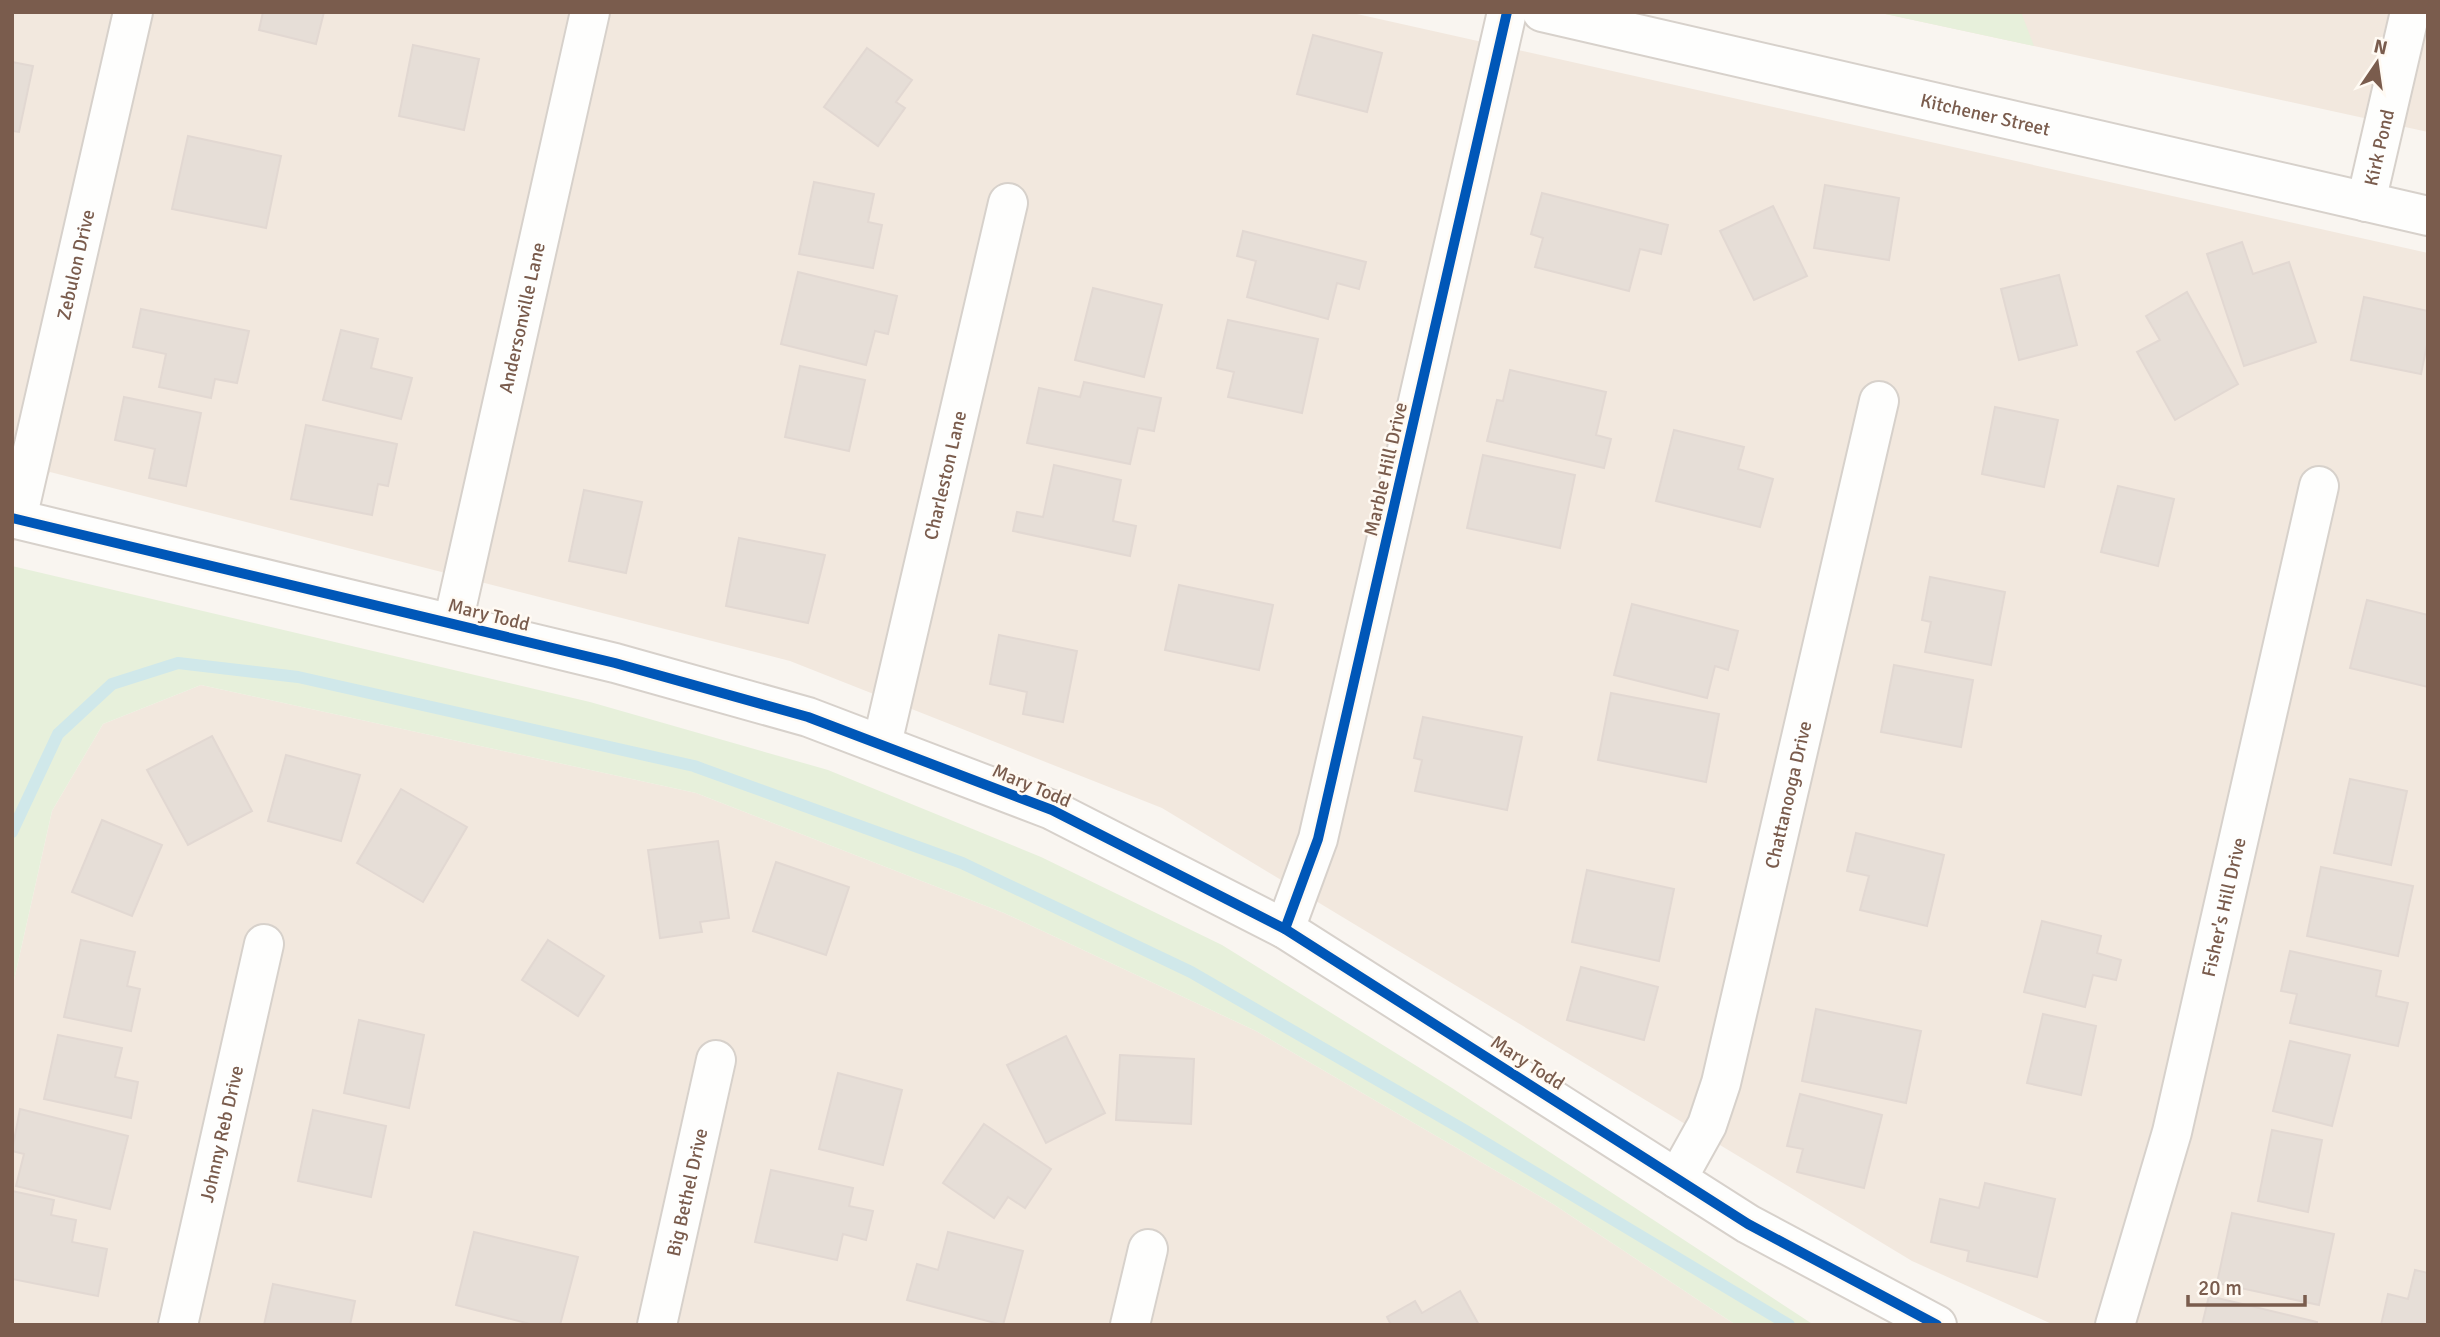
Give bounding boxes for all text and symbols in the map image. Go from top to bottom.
north arrow [2342,28,2412,98]
text: N [2371,34,2390,61]
street label: Kitchener Street [1918,89,2053,142]
street label: Kirk Pond [2359,107,2400,188]
street label: Zebulon Drive [52,207,100,322]
street label: Andersonville Lane [494,240,551,396]
street label: Marble Hill Drive [1359,400,1413,539]
street label: Charleston Lane [919,408,972,542]
street label: Mary Todd [445,593,532,637]
street label: Chattanooga Drive [1760,719,1817,871]
street label: Mary Todd [989,759,1075,813]
street label: Fisher's Hill Drive [2197,835,2252,979]
street label: Mary Todd [1486,1030,1569,1096]
street label: Johnny Reb Drive [195,1063,249,1205]
street label: Big Bethel Drive [662,1126,713,1259]
scale bar [2188,1264,2305,1308]
text: 20 m [2198,1275,2242,1301]

